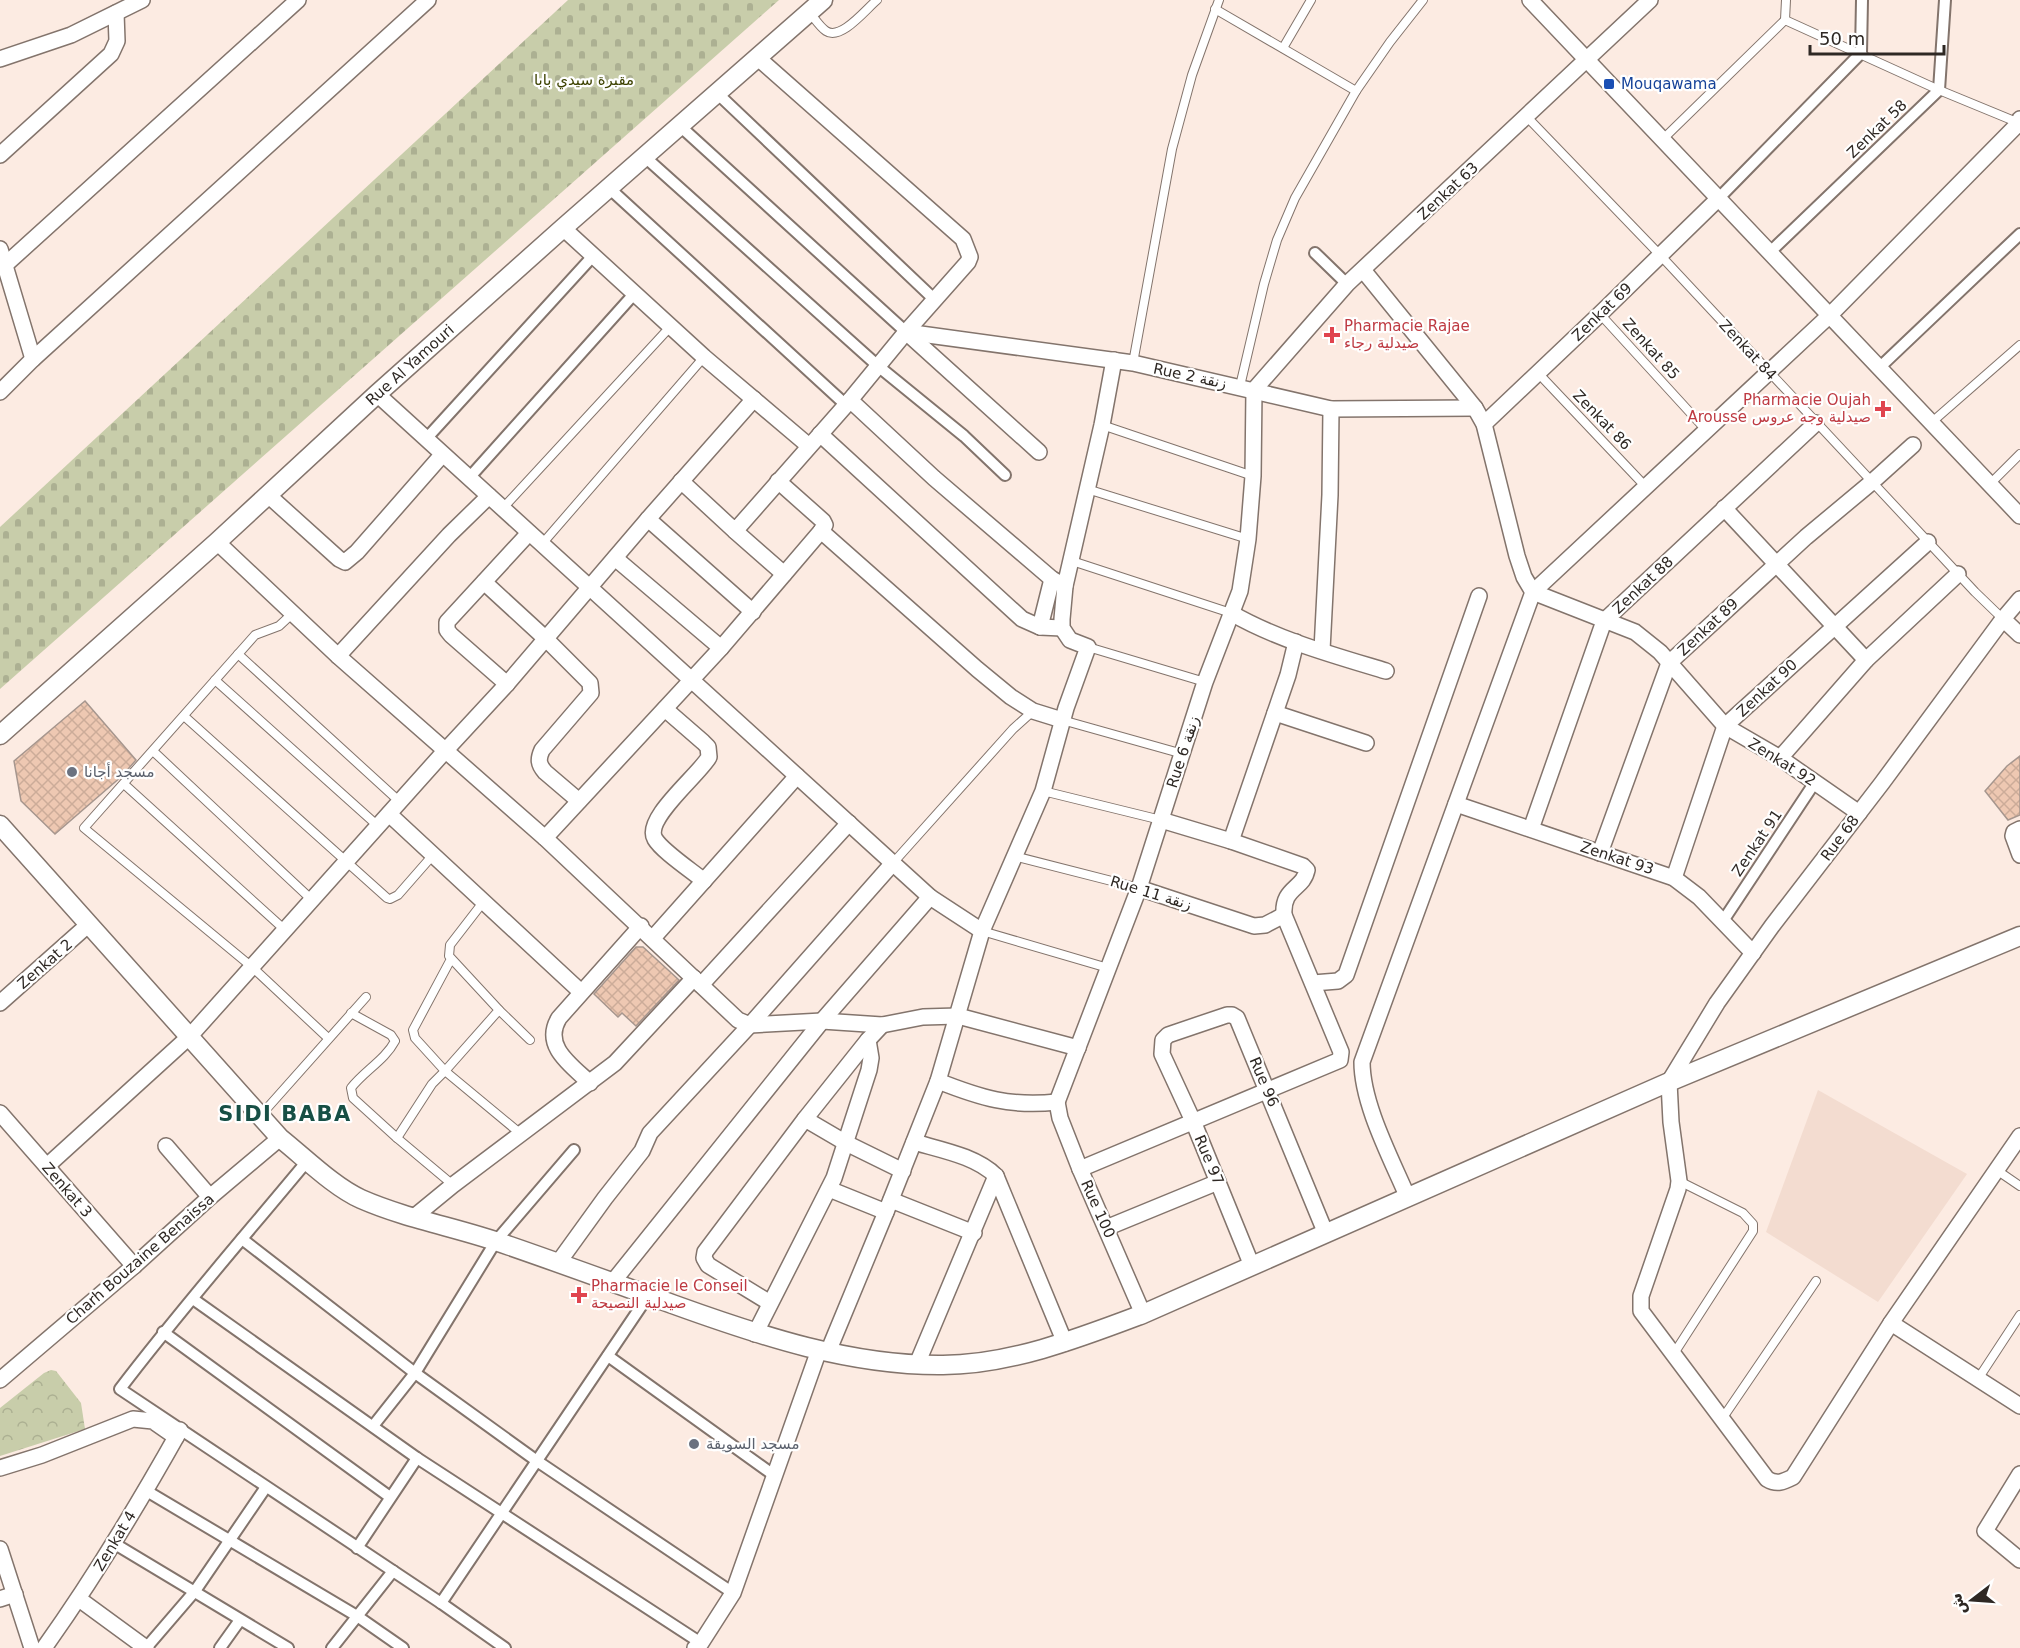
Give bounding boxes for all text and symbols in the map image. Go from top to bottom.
scale bar [1810,18,1944,56]
text: 50 m [1819,28,1865,49]
park label: مقبرة سيدي بابا [534,71,634,90]
place label: Mouqawama [1621,75,1717,93]
marker: Mouqawama [1602,77,1616,91]
street label: Zenkat 58 [1843,96,1911,162]
street label: Zenkat 63 [1414,158,1482,224]
street label: Zenkat 69 [1568,279,1636,345]
street label: Zenkat 85 [1619,315,1683,383]
street label: Zenkat 84 [1715,316,1781,384]
place label: Pharmacie Rajae صيدلية رجاء [1344,317,1470,352]
street label: Rue Al Yamouri [362,321,458,409]
marker: Pharmacie Rajae صيدلية رجاء [1325,328,1339,342]
street label: Rue 2 زنقة [1152,359,1228,393]
street label: Zenkat 86 [1569,386,1635,454]
place label: Pharmacie Oujah Arousse صيدلية وجه عروس [1687,391,1871,426]
marker: Pharmacie Oujah Arousse صيدلية وجه عروس [1876,402,1890,416]
street label: Zenkat 88 [1609,552,1677,618]
street label: Zenkat 89 [1674,594,1742,660]
street label: Zenkat 90 [1733,655,1801,721]
street label: Rue 6 زنقة [1163,714,1203,790]
street label: Zenkat 92 [1745,734,1819,790]
place label: مسجد أجانا [84,762,155,781]
marker: مسجد أجانا [65,765,79,779]
street label: Zenkat 91 [1728,806,1786,880]
street label: Rue 68 [1817,812,1863,864]
street label: Zenkat 93 [1578,838,1656,878]
street label: Rue 11 زنقة [1108,872,1194,914]
street label: Zenkat 2 [14,935,76,993]
street label: Rue 96 [1245,1054,1283,1110]
district label: SIDI BABA [218,1102,352,1126]
street label: Rue 97 [1190,1132,1228,1188]
street label: Zenkat 3 [38,1159,96,1221]
street label: Rue 100 [1077,1177,1119,1241]
street label: Charh Bouzaine Benaissa [62,1190,218,1328]
place label: Pharmacie le Conseil صيدلية النصيحة [591,1277,748,1312]
marker: Pharmacie le Conseil صيدلية النصيحة [572,1288,586,1302]
place label: مسجد السويقة [706,1435,799,1453]
marker: مسجد السويقة [687,1437,701,1451]
street label: Zenkat 4 [90,1508,140,1574]
north arrow [1942,1570,2002,1630]
text: ش [1946,1591,1970,1618]

